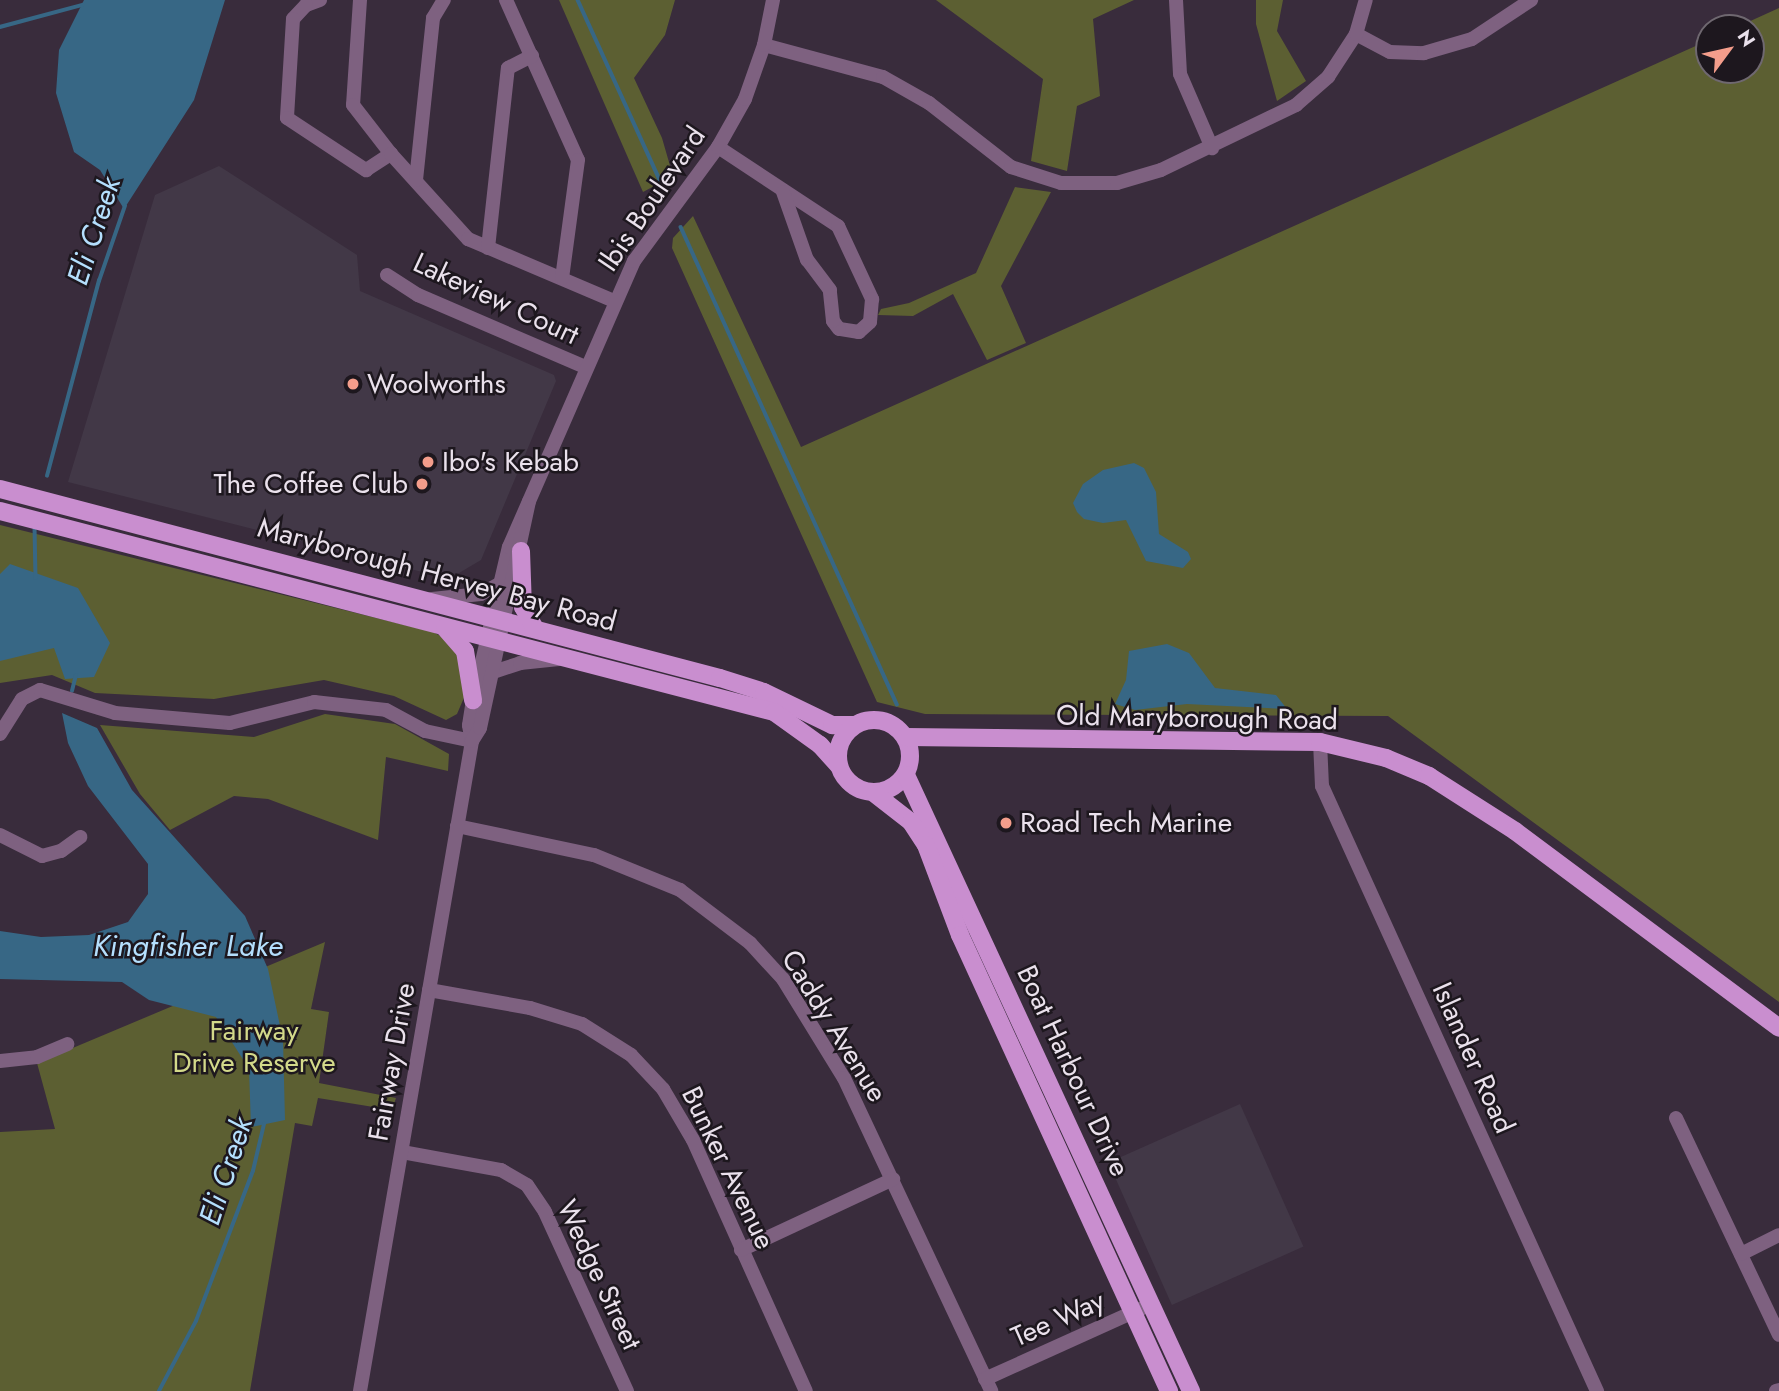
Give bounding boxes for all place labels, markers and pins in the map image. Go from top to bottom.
place label: Woolworths [367,367,506,401]
marker: Woolworths [345,376,361,392]
place label: Ibo's Kebab [442,445,579,479]
marker: Ibo's Kebab [420,454,436,470]
place label: The Coffee Club [213,467,408,501]
marker: The Coffee Club [414,476,430,492]
place label: Road Tech Marine [1020,806,1232,840]
marker: Road Tech Marine [998,815,1014,831]

